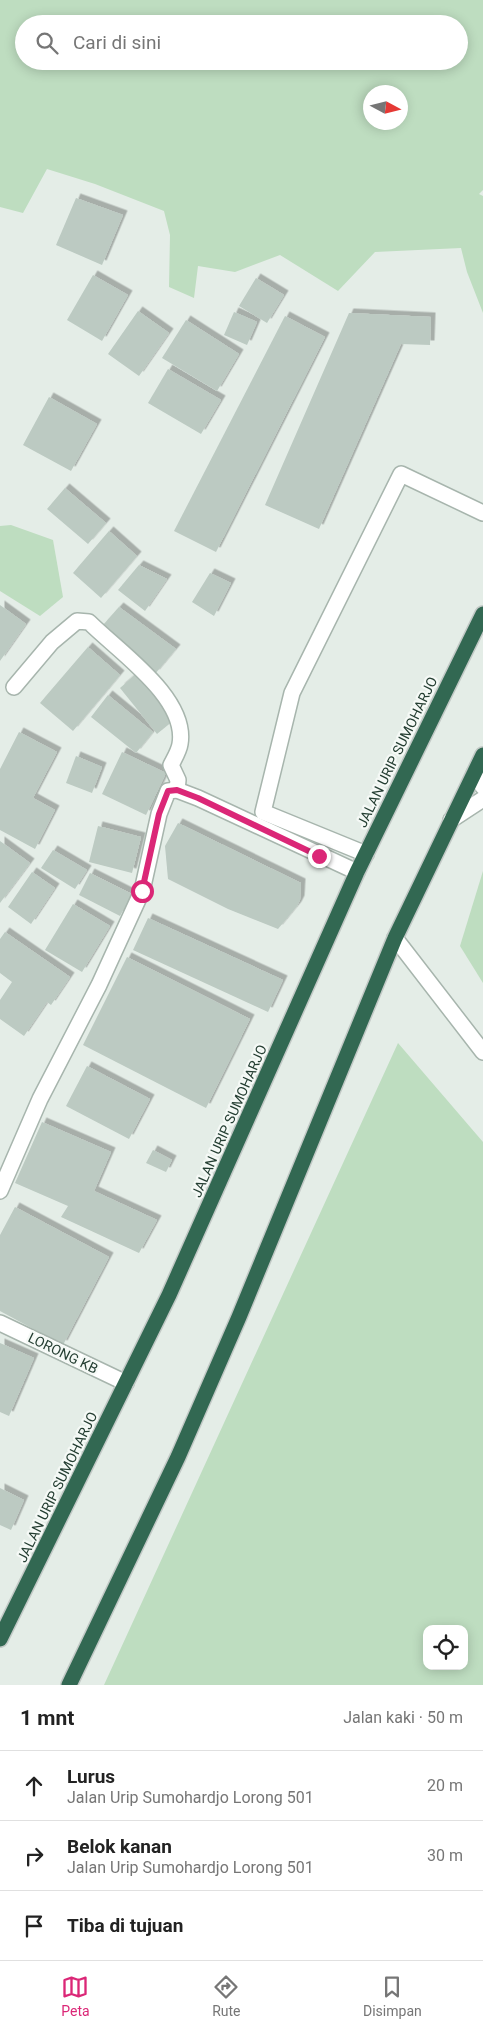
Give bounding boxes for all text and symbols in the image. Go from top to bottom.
search box [15,15,468,70]
icon: search [33,29,61,57]
text: Cari di sini [73,31,161,54]
north arrow [363,85,408,130]
street label: JALAN URIP SUMOHARJO [354,674,440,830]
route end [308,845,331,868]
route start [131,880,154,903]
street label: JALAN URIP SUMOHARJO [188,1042,270,1200]
street label: LORONG KB [26,1329,100,1377]
street label: JALAN URIP SUMOHARJO [14,1409,100,1565]
map controls [423,1625,468,1670]
button: locate [423,1625,468,1670]
text: 1 mnt [20,1706,74,1730]
text: Jalan kaki · 50 m [343,1708,463,1727]
text: Lurus [67,1765,115,1788]
icon: ahead [20,1772,48,1800]
text: 20 m [427,1776,463,1795]
text: Jalan Urip Sumohardjo Lorong 501 [67,1788,314,1807]
text: Belok kanan [67,1835,172,1858]
icon: right [20,1842,48,1870]
text: 30 m [427,1846,463,1865]
text: Jalan Urip Sumohardjo Lorong 501 [67,1858,314,1877]
icon: arrive [20,1912,48,1940]
text: Tiba di tujuan [67,1914,183,1937]
tab: Peta [61,1973,90,2019]
tab: Rute [212,1973,241,2019]
tab: Disimpan [363,1973,422,2019]

